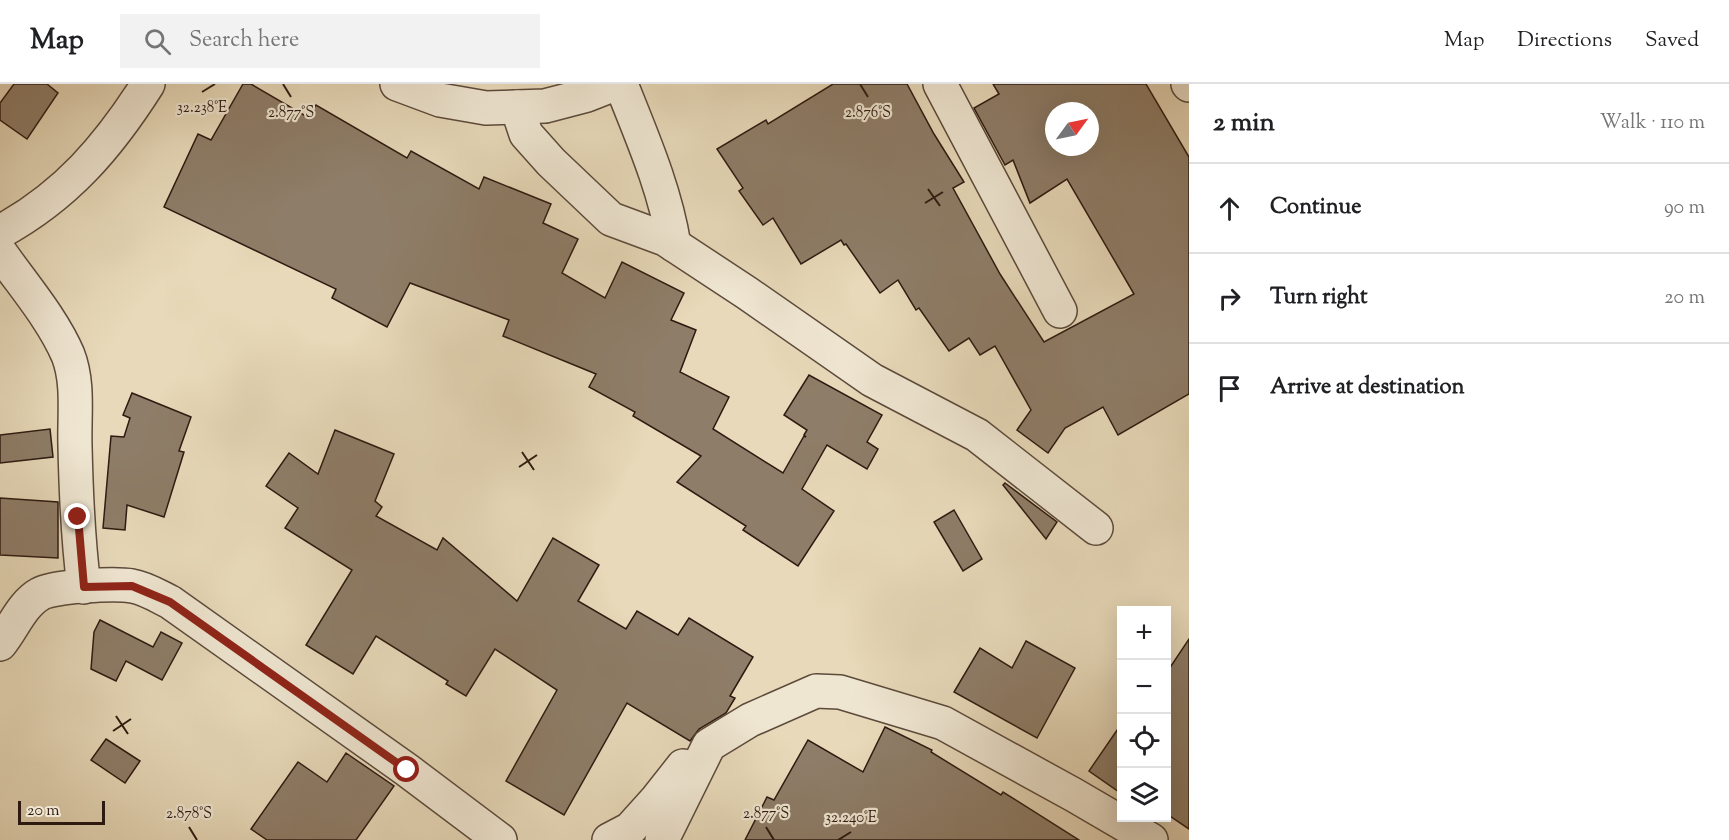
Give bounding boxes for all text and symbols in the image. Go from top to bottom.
search box [120,14,540,68]
text: Map [30,21,84,61]
icon: search [141,25,174,58]
text: Search here [189,25,299,57]
text: Map [1444,26,1484,56]
text: Directions [1517,26,1612,56]
text: Saved [1645,26,1699,56]
text: 32.238°E [177,98,227,119]
north arrow [1045,102,1099,156]
text: 2.877°S [268,103,314,124]
text: 2.876°S [845,103,891,124]
text: 2 min [1213,105,1275,142]
text: Walk · 110 m [1600,109,1705,138]
icon: ahead [1213,192,1246,225]
text: Continue [1270,192,1361,224]
text: 90 m [1664,194,1705,223]
icon: right [1213,282,1246,315]
text: Turn right [1270,282,1367,314]
text: 20 m [1664,284,1705,313]
icon: arrive [1213,372,1246,405]
text: Arrive at destination [1270,372,1465,404]
route end [64,503,90,529]
map controls [1117,606,1171,822]
button: + [1117,606,1171,660]
button: − [1117,660,1171,714]
button: locate [1117,714,1171,768]
route start [393,756,419,782]
button: layers [1117,768,1171,822]
scale bar [18,798,105,826]
text: 20 m [27,800,60,823]
text: 2.878°S [166,804,212,825]
text: 2.877°S [743,804,789,825]
text: 32.240°E [825,808,877,829]

